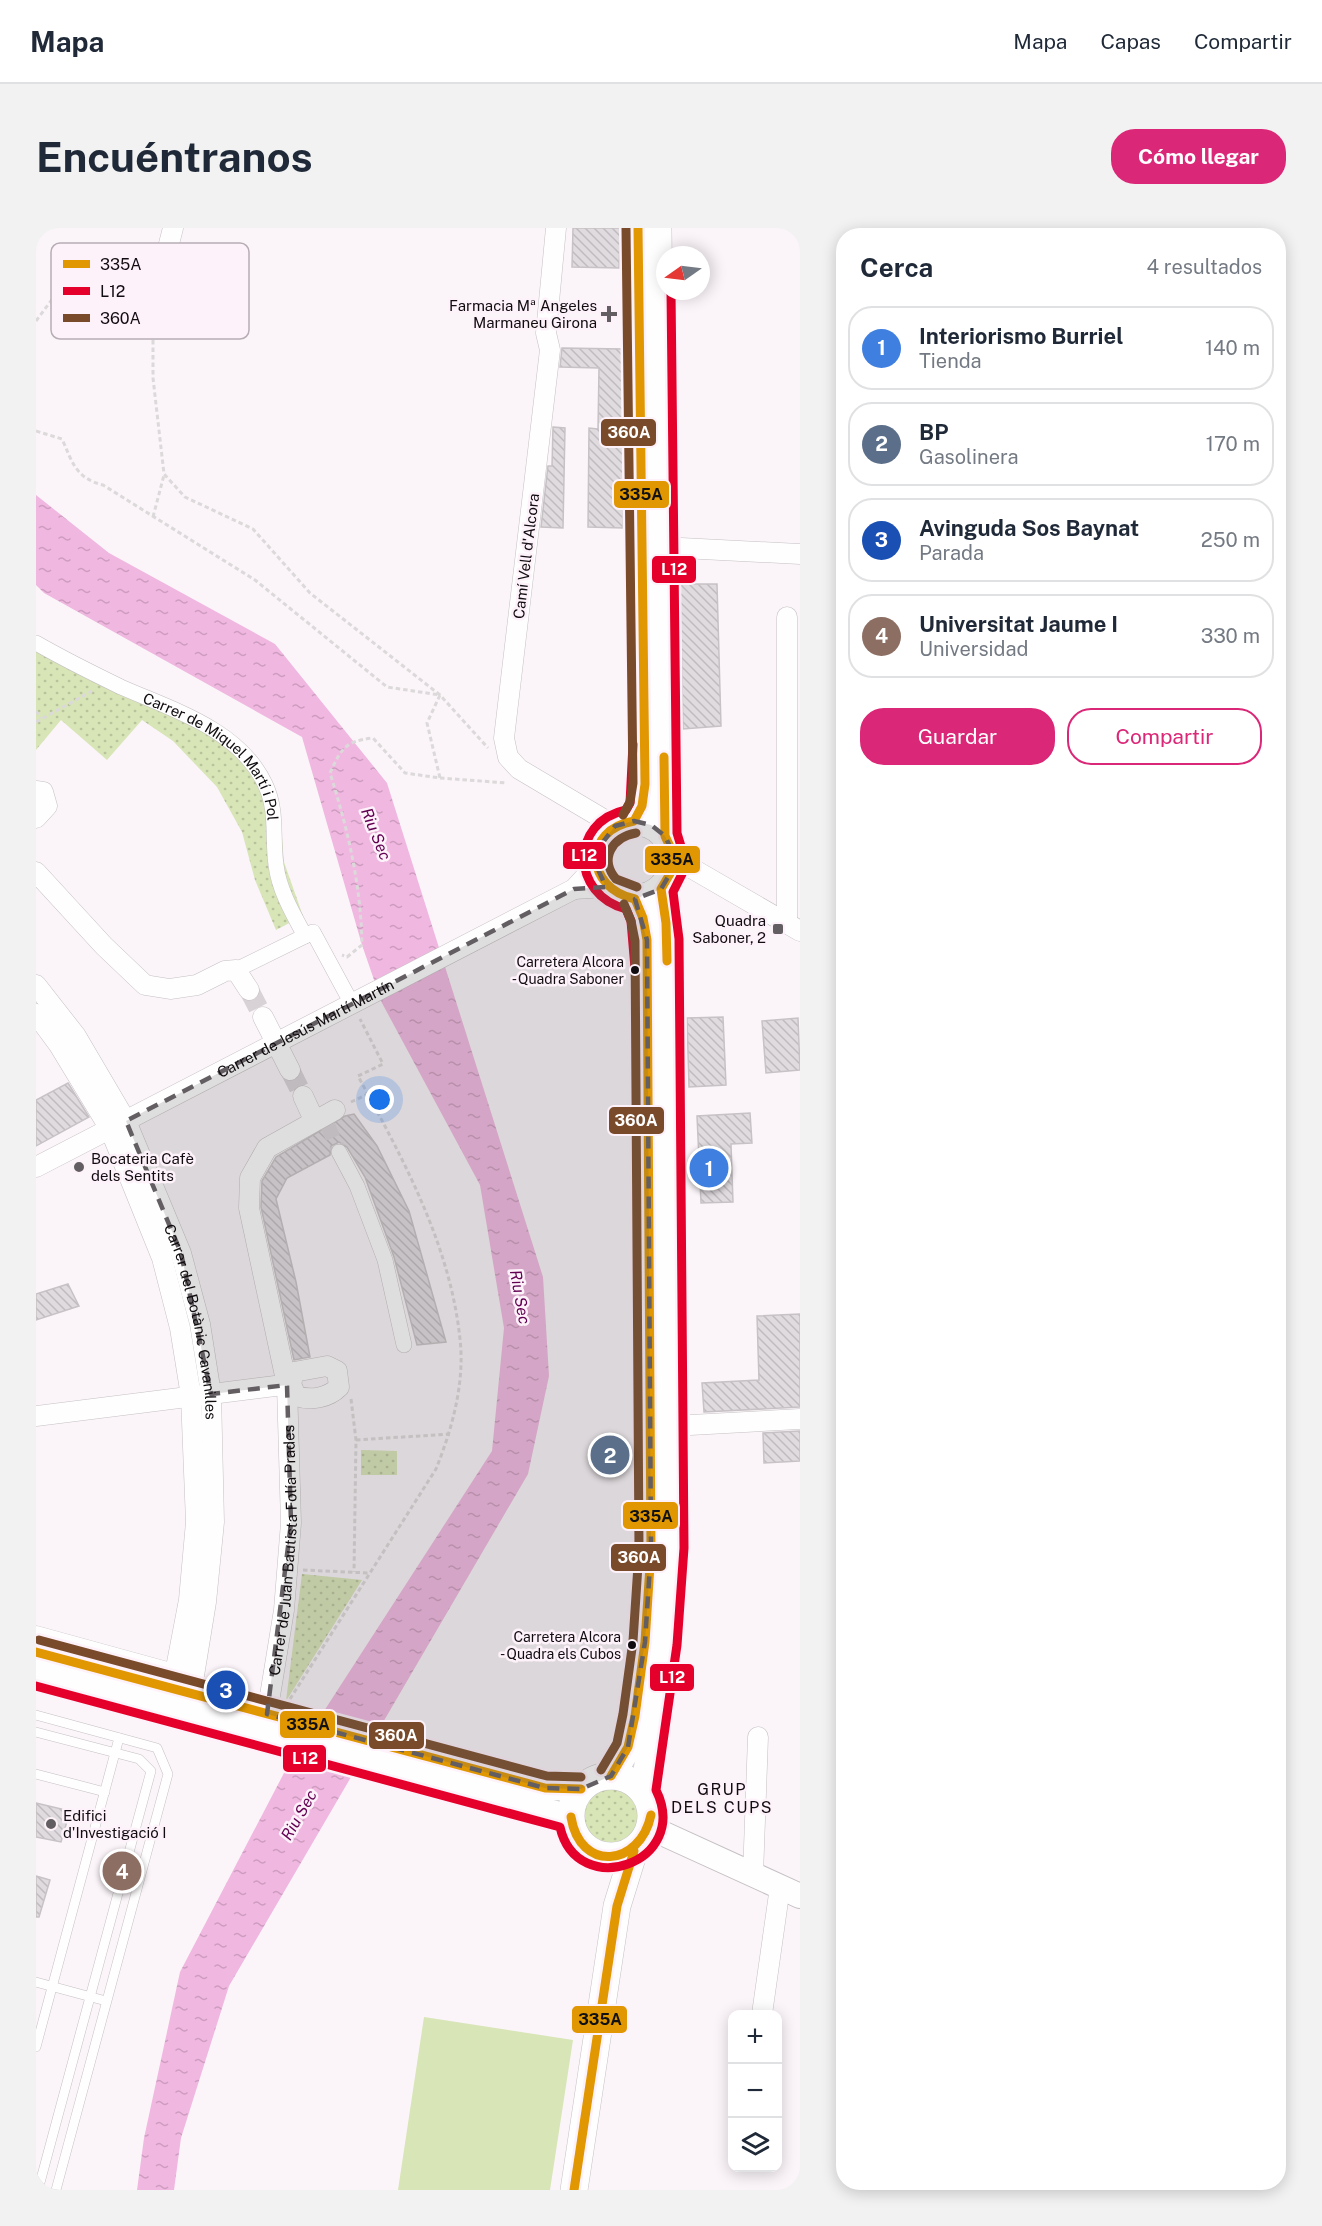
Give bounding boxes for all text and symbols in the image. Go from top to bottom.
text: Mapa [30,25,104,58]
text: Mapa [1013,29,1067,54]
text: Capas [1100,29,1161,54]
text: Compartir [1194,29,1292,54]
button: Cómo llegar [1111,129,1286,184]
text: Encuéntranos [36,132,313,181]
legend [51,243,249,339]
north arrow [656,246,710,300]
text: Cerca [860,252,933,283]
text: 335A [100,255,142,274]
text: 4 resultados [1146,255,1262,279]
text: L12 [100,282,125,301]
place label: Farmacia Mª Angeles Marmaneu Girona [449,297,597,331]
marker: Farmacia Mª Angeles Marmaneu Girona [602,307,616,321]
text: 360A [100,309,141,328]
text: Interiorismo Burriel [919,323,1123,349]
text: 1 [877,336,886,360]
text: 140 m [1205,336,1260,360]
text: Tienda [919,349,982,373]
line badge: 360A [600,418,657,447]
text: BP [919,419,949,445]
text: 360A [607,423,651,442]
text: 2 [875,432,888,456]
text: 170 m [1206,432,1260,456]
text: Gasolinera [919,445,1018,469]
line badge: 335A [613,480,670,509]
text: 335A [619,485,663,504]
street label: Camí Vell d'Alcora [510,492,542,620]
text: Avinguda Sos Baynat [919,515,1139,541]
text: 3 [875,528,888,552]
text: 250 m [1201,528,1260,552]
text: Parada [919,541,984,565]
line badge: L12 [651,555,697,584]
text: L12 [661,560,687,579]
text: Universitat Jaume I [919,611,1118,637]
text: 4 [875,624,888,648]
text: 330 m [1201,624,1260,648]
text: Universidad [919,637,1028,661]
street label: Carrer de Miquel Martí i Pol [141,689,282,821]
button: Guardar [860,708,1055,765]
button: Compartir [1067,708,1262,765]
water label: Riu Sec [357,805,395,863]
line badge: L12 [562,841,607,870]
line badge: 335A [644,845,701,874]
text: L12 [571,846,597,865]
text: 335A [650,850,694,869]
place label: Quadra Saboner, 2 [692,912,766,946]
marker: Quadra Saboner, 2 [771,922,785,936]
place label: Carretera Alcora - Quadra Saboner [512,954,624,987]
marker: Carretera Alcora - Quadra Saboner [629,964,641,976]
street label: Carrer de Jesús Martí Martín [214,975,396,1081]
your location [365,1085,394,1114]
line badge: 360A [608,1106,665,1135]
text: 360A [614,1111,658,1130]
pin: 1 [690,1146,728,1190]
place label: Bocateria Cafè dels Sentits [91,1150,194,1184]
marker: Bocateria Cafè dels Sentits [72,1160,86,1174]
street label: Carrer del Botànic Cavanilles [161,1221,220,1420]
water label: Riu Sec [506,1268,534,1326]
street label: Carrer de Juan Bautista Folía Prades [265,1425,300,1677]
pin: 2 [590,1432,630,1478]
line badge: 335A [622,1501,679,1530]
text: 335A [629,1507,673,1526]
line badge: 360A [610,1543,667,1572]
text: 360A [617,1548,661,1567]
place label: Carretera Alcora - Quadra els Cubos [500,1629,621,1662]
marker: Carretera Alcora - Quadra els Cubos [626,1639,638,1651]
line badge: L12 [649,1663,695,1692]
pin: 3 [206,1668,246,1712]
text: L12 [659,1668,685,1687]
line badge: 335A [279,1710,336,1739]
text: 335A [286,1715,330,1734]
line badge: 360A [368,1721,425,1750]
text: 360A [374,1726,418,1745]
line badge: L12 [282,1744,327,1773]
text: L12 [292,1749,318,1768]
district label: GRUP DELS CUPS [671,1780,773,1817]
water label: Riu Sec [277,1787,321,1843]
place label: Edifici d'Investigació I [63,1807,166,1841]
marker: Edifici d'Investigació I [44,1817,58,1831]
pin: 4 [102,1848,142,1894]
line badge: 335A [571,2005,628,2034]
text: 335A [578,2010,622,2029]
map controls [728,2010,782,2172]
button: + [728,2010,782,2064]
button: − [728,2064,782,2118]
button: layers [728,2118,782,2172]

